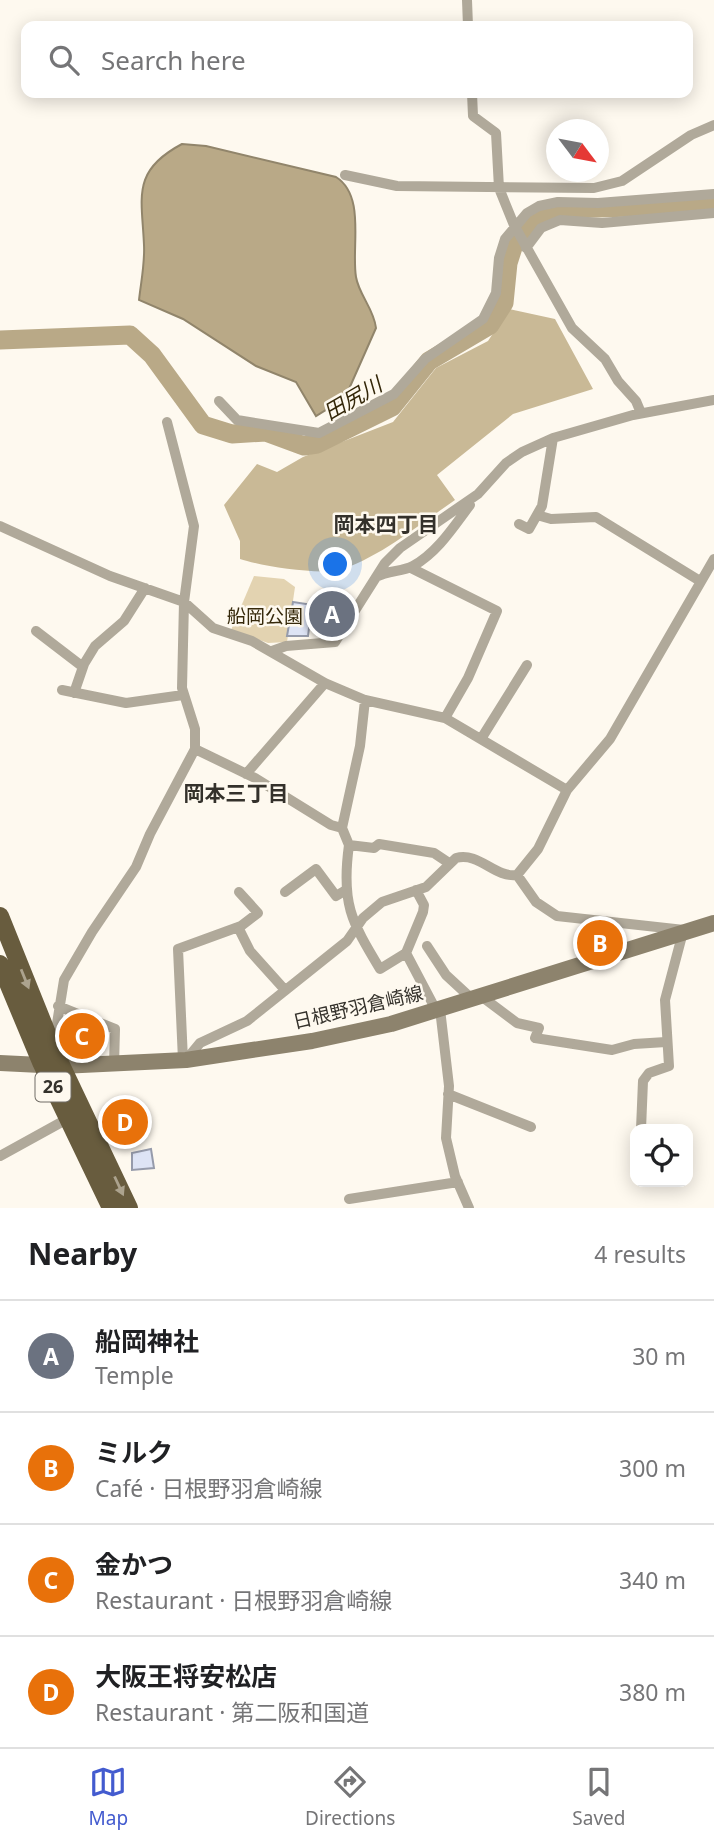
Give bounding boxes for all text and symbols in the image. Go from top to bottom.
search box [21,21,693,98]
icon: search [45,41,83,79]
text: Search here [101,42,246,78]
north arrow [546,119,609,182]
water label: 田尻川 [318,369,389,426]
district label: 岡本四丁目 [334,510,439,538]
your location [318,547,352,581]
pin: A [309,588,355,640]
park label: 船岡公園 [227,603,303,629]
district label: 岡本三丁目 [184,779,289,807]
pin: B [577,917,623,969]
one-way arrow [20,969,31,990]
street label: 日根野羽倉崎線 [290,979,426,1035]
pin: C [59,1010,105,1062]
road number: 26 [36,1072,70,1102]
pin: D [102,1096,148,1148]
map controls [630,1124,693,1187]
button: locate [630,1124,693,1187]
one-way arrow [113,1176,125,1196]
text: Nearby [28,1233,137,1274]
text: 4 results [594,1238,686,1270]
text: 船岡神社 [95,1323,199,1359]
text: A [43,1340,59,1372]
text: 30 m [632,1340,686,1372]
text: Temple [95,1359,174,1391]
text: ミルク [95,1434,173,1470]
text: B [43,1452,59,1484]
text: 300 m [619,1452,686,1484]
text: Café · 日根野羽倉崎線 [95,1472,322,1504]
text: 金かつ [95,1546,173,1582]
text: C [44,1564,58,1596]
text: 340 m [619,1564,686,1596]
text: Restaurant · 日根野羽倉崎線 [95,1584,392,1616]
text: 大阪王将安松店 [95,1658,277,1694]
text: D [43,1676,59,1708]
text: 380 m [619,1676,686,1708]
text: Restaurant · 第二阪和国道 [95,1696,369,1728]
tab: Map [89,1763,128,1831]
tab: Directions [305,1763,395,1831]
tab: Saved [572,1763,625,1831]

